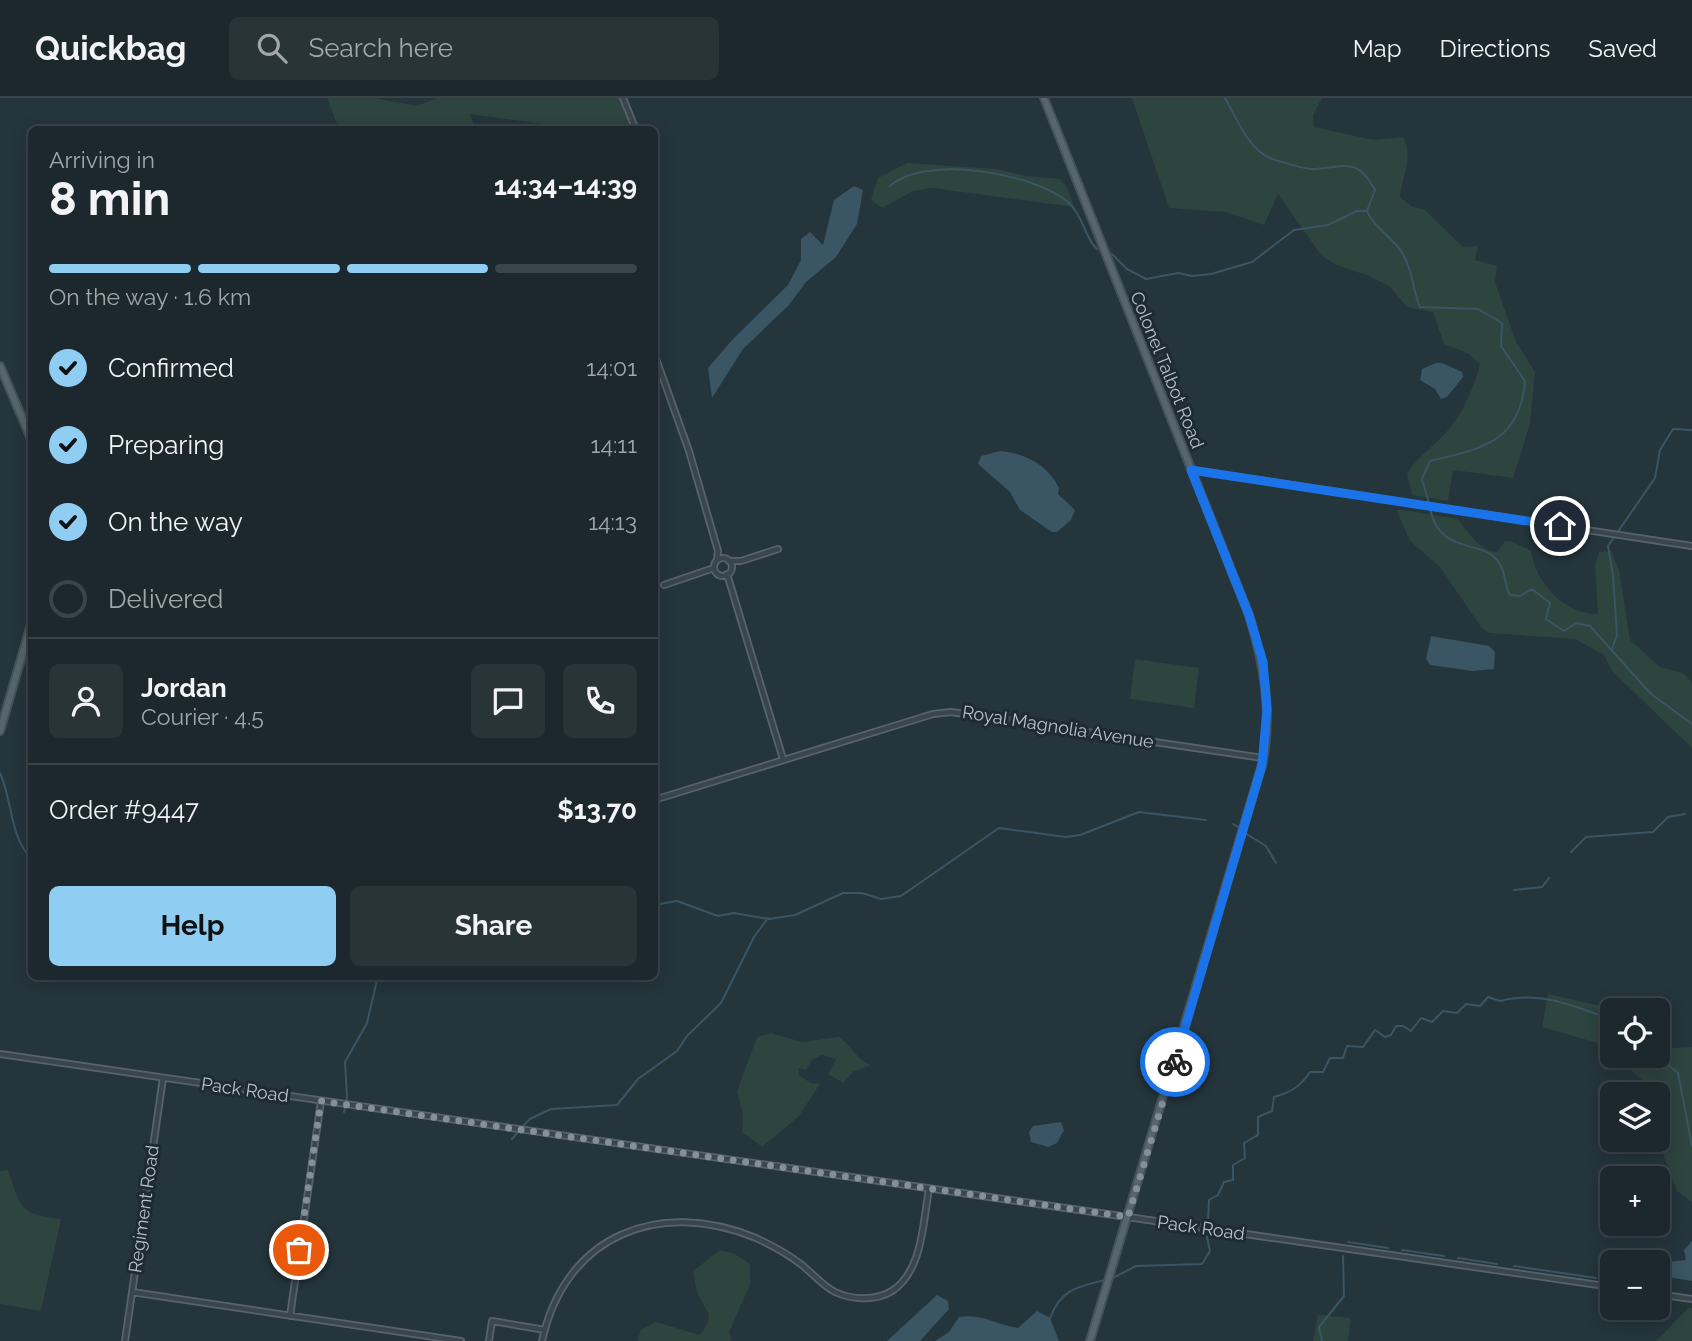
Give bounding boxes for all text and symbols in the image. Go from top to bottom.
search box [229,17,719,80]
text: Quickbag [35,29,187,68]
icon: search [253,29,291,67]
text: Search here [309,33,453,63]
text: Map [1353,34,1402,63]
text: Directions [1440,34,1550,63]
text: Saved [1588,34,1657,63]
text: Arriving in [49,146,155,173]
text: 14:34–14:39 [494,171,637,201]
text: 8 min [49,172,170,226]
text: On the way · 1.6 km [49,283,251,310]
street label: Colonel Talbot Road [1126,288,1209,451]
icon: check [49,349,87,387]
text: Confirmed [108,353,234,383]
text: 14:01 [586,354,637,381]
icon: check [49,426,87,464]
text: Preparing [108,430,224,460]
text: 14:11 [591,431,637,458]
pin [1530,496,1590,556]
icon: check [49,503,87,541]
text: On the way [108,507,243,537]
icon: home [1541,507,1579,545]
text: 14:13 [588,508,637,535]
text: Delivered [108,584,223,614]
button: person [49,664,123,738]
button: chat [471,664,545,738]
button: phone [563,664,637,738]
text: Jordan [141,673,227,703]
street label: Royal Magnolia Avenue [961,701,1156,752]
text: Courier · 4.5 [141,703,264,730]
text: Order #9447 [49,795,199,825]
text: $13.70 [557,795,637,825]
button: Help [49,886,336,966]
button: Share [350,886,637,966]
map controls [1600,998,1670,1320]
button: locate [1600,998,1670,1068]
courier [1140,1027,1210,1097]
icon: bike [1156,1043,1194,1081]
street label: Pack Road [200,1073,290,1106]
button: layers [1600,1082,1670,1152]
street label: Regiment Road [124,1144,163,1274]
button: + [1600,1166,1670,1236]
street label: Pack Road [1156,1211,1246,1244]
pin [269,1220,329,1280]
icon: bag [280,1231,318,1269]
button: − [1600,1250,1670,1320]

